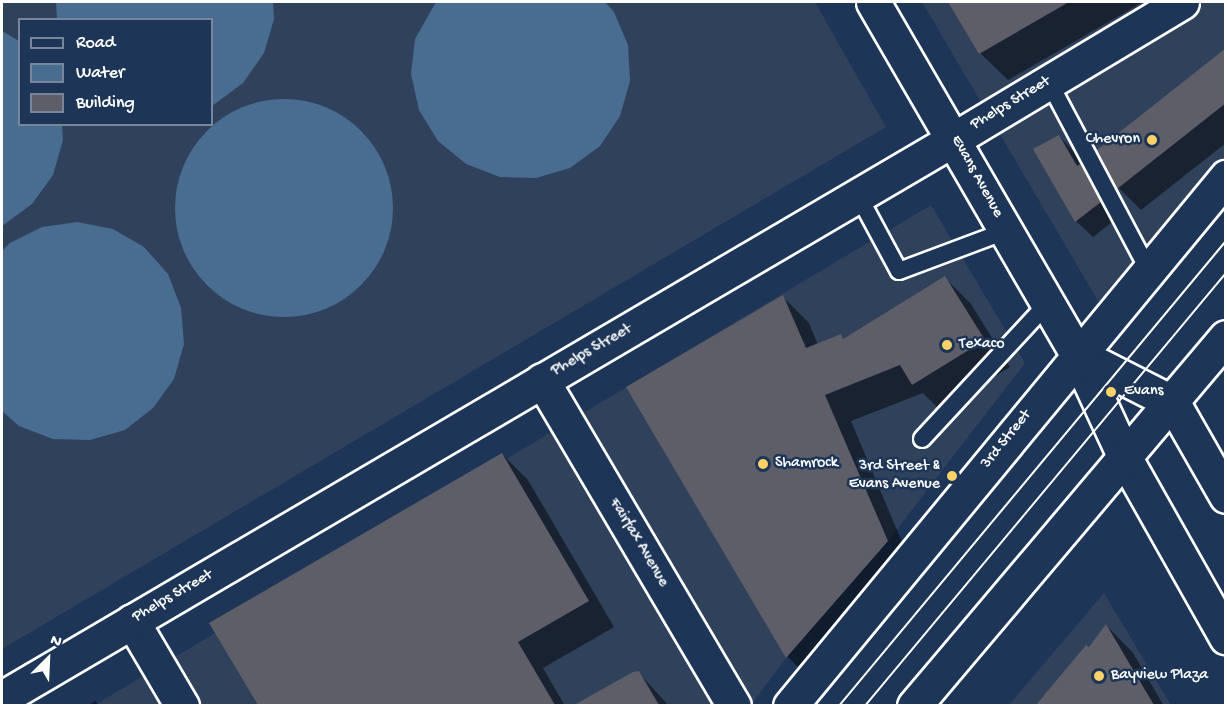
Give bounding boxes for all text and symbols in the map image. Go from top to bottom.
legend [18,18,213,126]
text: Road [76,33,115,54]
text: Water [76,63,124,84]
street label: Phelps Street [968,73,1054,135]
text: Building [76,93,135,114]
place label: Chevron [1086,130,1140,150]
street label: Evans Avenue [945,132,1007,222]
marker: Chevron [1145,133,1159,147]
street label: Phelps Street [548,320,636,382]
place label: Texaco [959,335,1004,355]
marker: Texaco [940,338,954,352]
place label: Evans [1124,382,1163,402]
marker: Evans [1102,383,1120,401]
street label: 3rd Street [978,407,1036,473]
place label: Shamrock [775,454,838,474]
marker: Shamrock [756,457,770,471]
place label: 3rd Street & Evans Avenue [849,457,940,495]
marker: 3rd Street & Evans Avenue [945,469,959,483]
street label: Fairfax Avenue [604,495,672,591]
street label: Phelps Street [129,566,217,628]
north arrow [18,629,78,689]
text: N [47,631,64,653]
place label: Bayview Plaza [1111,666,1208,686]
marker: Bayview Plaza [1092,669,1106,683]

